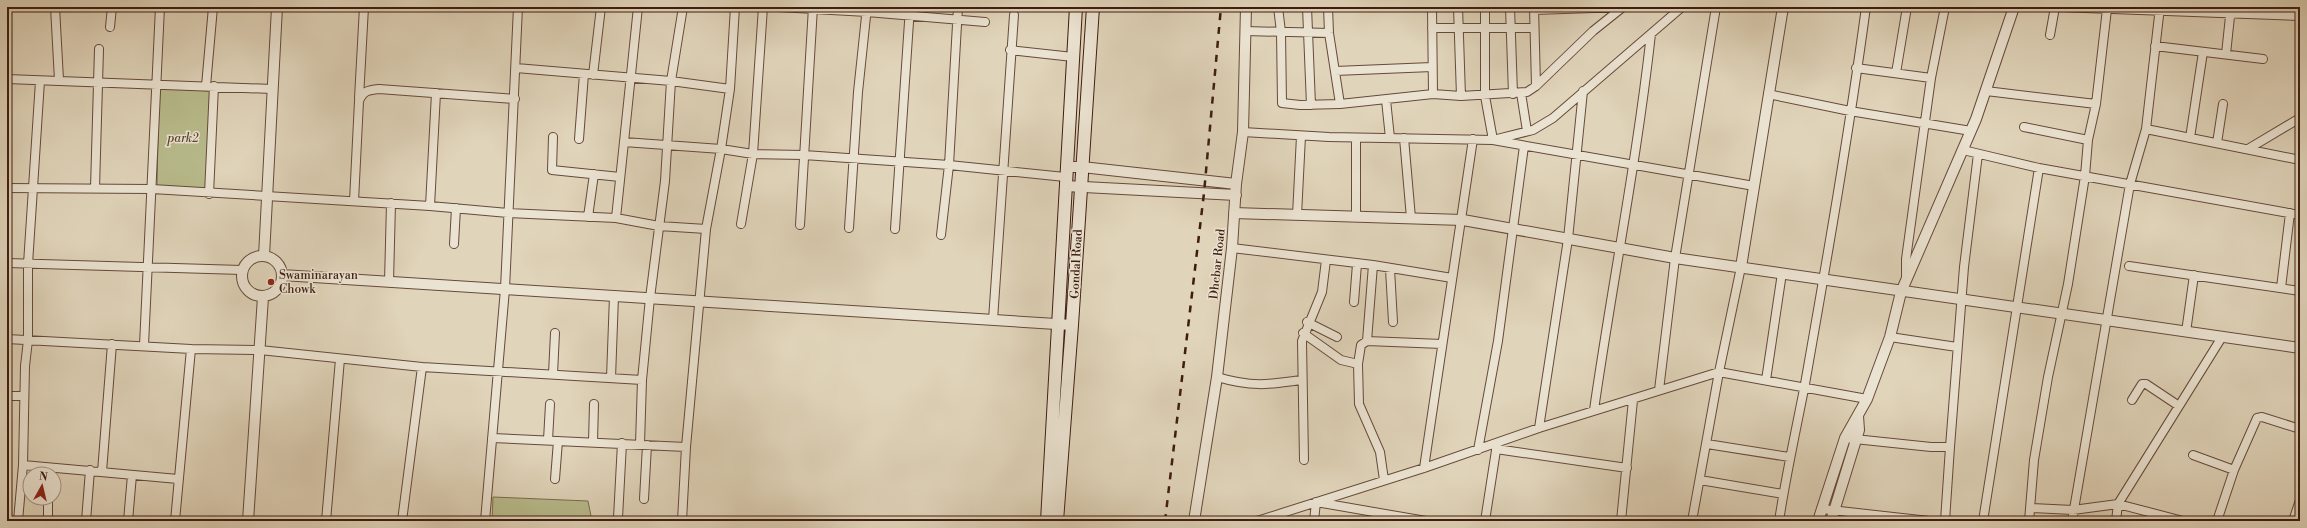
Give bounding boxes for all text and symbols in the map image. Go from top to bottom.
park label: park2 [165,131,199,146]
street label: Dhebar Road [1206,228,1229,300]
street label: Gondal Road [1067,229,1086,299]
place label: Swaminarayan Chowk [279,268,358,297]
marker: Swaminarayan Chowk [266,277,276,287]
north arrow [22,466,62,506]
text: N [38,470,49,485]

